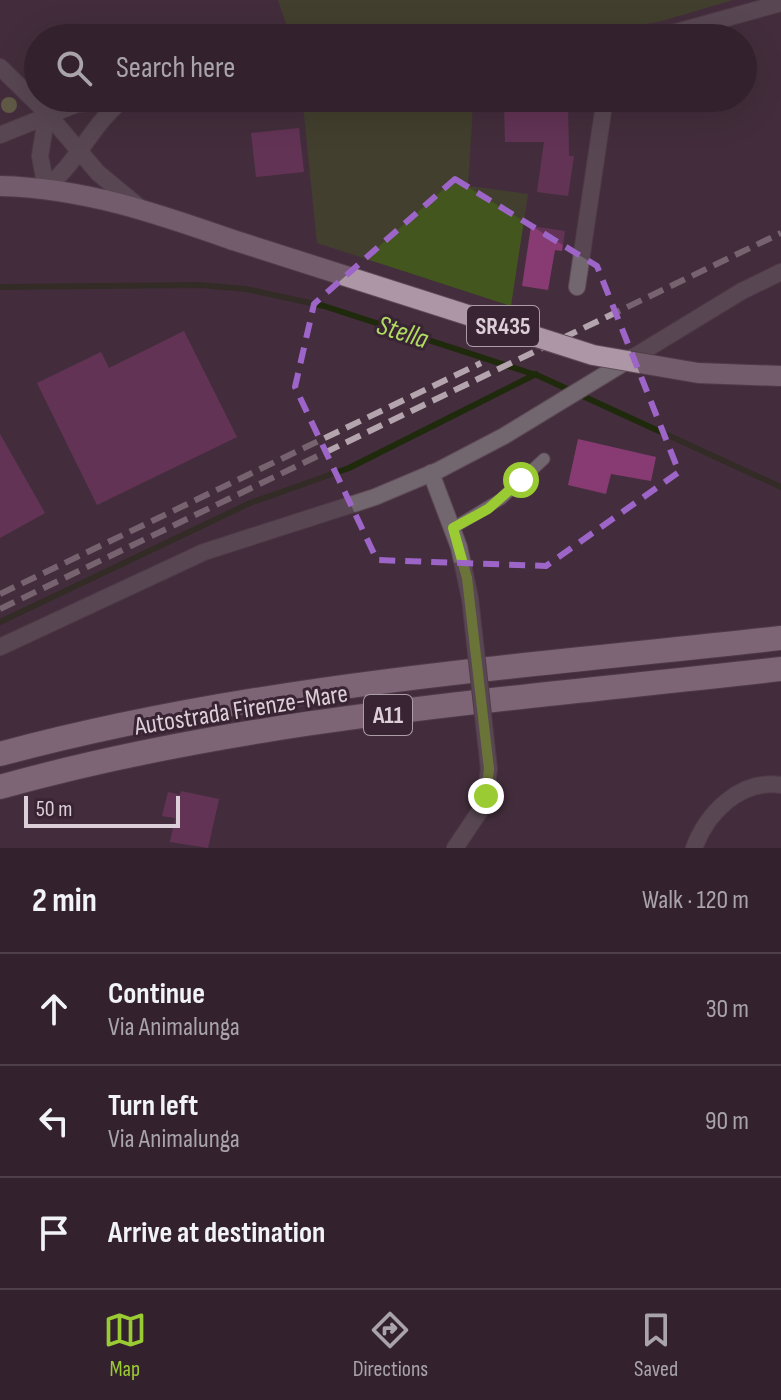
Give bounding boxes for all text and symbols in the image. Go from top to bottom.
search box [24,24,757,112]
icon: search [52,46,96,90]
text: Search here [116,50,235,86]
road number: SR435 [467,306,539,346]
water label: Stella [373,309,433,356]
route start [503,462,539,498]
street label: Autostrada Firenze-Mare [131,678,350,743]
road number: A11 [364,695,412,735]
route end [468,778,504,814]
scale bar [24,792,180,828]
text: 50 m [36,796,72,823]
text: 2 min [32,880,97,921]
text: Walk · 120 m [642,885,749,916]
text: Continue [108,976,205,1012]
icon: ahead [32,987,76,1031]
text: 30 m [706,994,749,1025]
text: Via Animalunga [108,1012,240,1043]
text: Turn left [108,1088,198,1124]
icon: left [32,1099,76,1143]
text: 90 m [705,1106,749,1137]
text: Via Animalunga [108,1124,240,1155]
icon: arrive [32,1211,76,1255]
text: Arrive at destination [108,1215,325,1251]
tab: Map [103,1308,147,1383]
tab: Directions [353,1308,428,1383]
tab: Saved [634,1308,678,1383]

